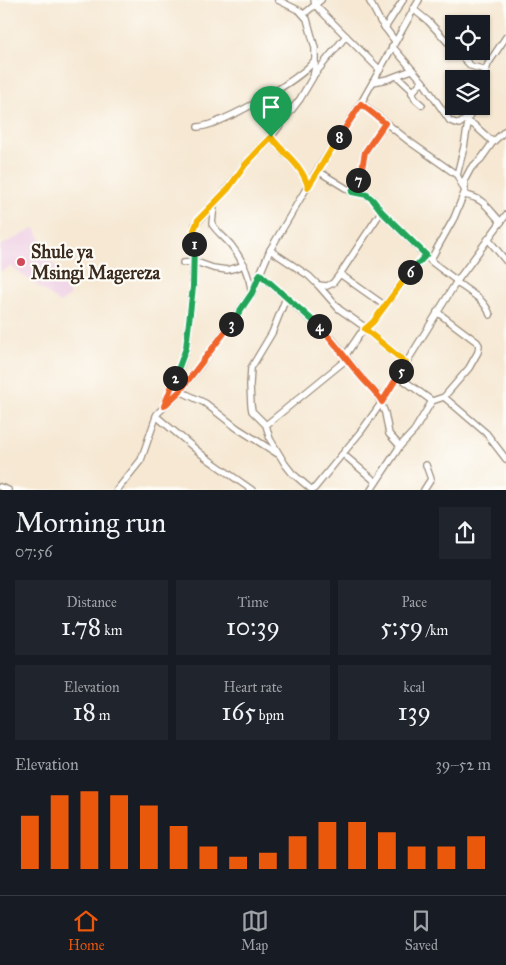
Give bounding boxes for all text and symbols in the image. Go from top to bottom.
map controls [445,15,490,115]
button: locate [445,15,490,60]
button: layers [445,70,490,115]
pin [250,86,292,137]
icon: arrive [257,93,285,121]
pin: 8 [326,124,352,150]
text: 8 [336,129,343,146]
pin: 7 [346,168,370,192]
text: 7 [355,172,362,189]
pin: 1 [182,232,206,256]
text: 1 [192,236,197,253]
place label: Shule ya Msingi Magereza [31,241,161,285]
marker: Shule ya Msingi Magereza [15,256,27,268]
pin: 6 [398,260,422,284]
text: 6 [407,264,414,281]
pin: 3 [218,312,244,336]
pin: 4 [306,314,332,338]
text: 3 [229,316,234,333]
text: 4 [316,318,323,335]
pin: 5 [388,358,414,384]
text: 5 [398,363,405,380]
pin: 2 [162,366,188,390]
text: 2 [172,370,179,387]
text: Morning run [15,505,166,540]
button: share [439,507,491,559]
text: 07:56 [15,542,53,561]
text: Distance [67,594,117,611]
text: Time [237,594,268,611]
text: Pace [402,594,427,611]
text: 1.78 [61,611,101,642]
text: 10:39 [226,611,280,642]
text: 5:59 [380,611,423,642]
text: km [101,622,122,639]
text: /km [423,622,448,639]
text: Elevation [64,679,119,696]
text: Heart rate [224,679,282,696]
text: kcal [403,679,425,696]
text: 18 [73,696,96,727]
text: 165 [222,696,256,727]
text: 139 [398,696,431,727]
text: m [96,707,111,724]
text: bpm [256,707,284,724]
text: Elevation [15,755,79,774]
text: 39–52 m [435,755,491,774]
tab: Home [68,907,105,954]
tab: Map [241,907,269,954]
tab: Saved [405,907,438,954]

